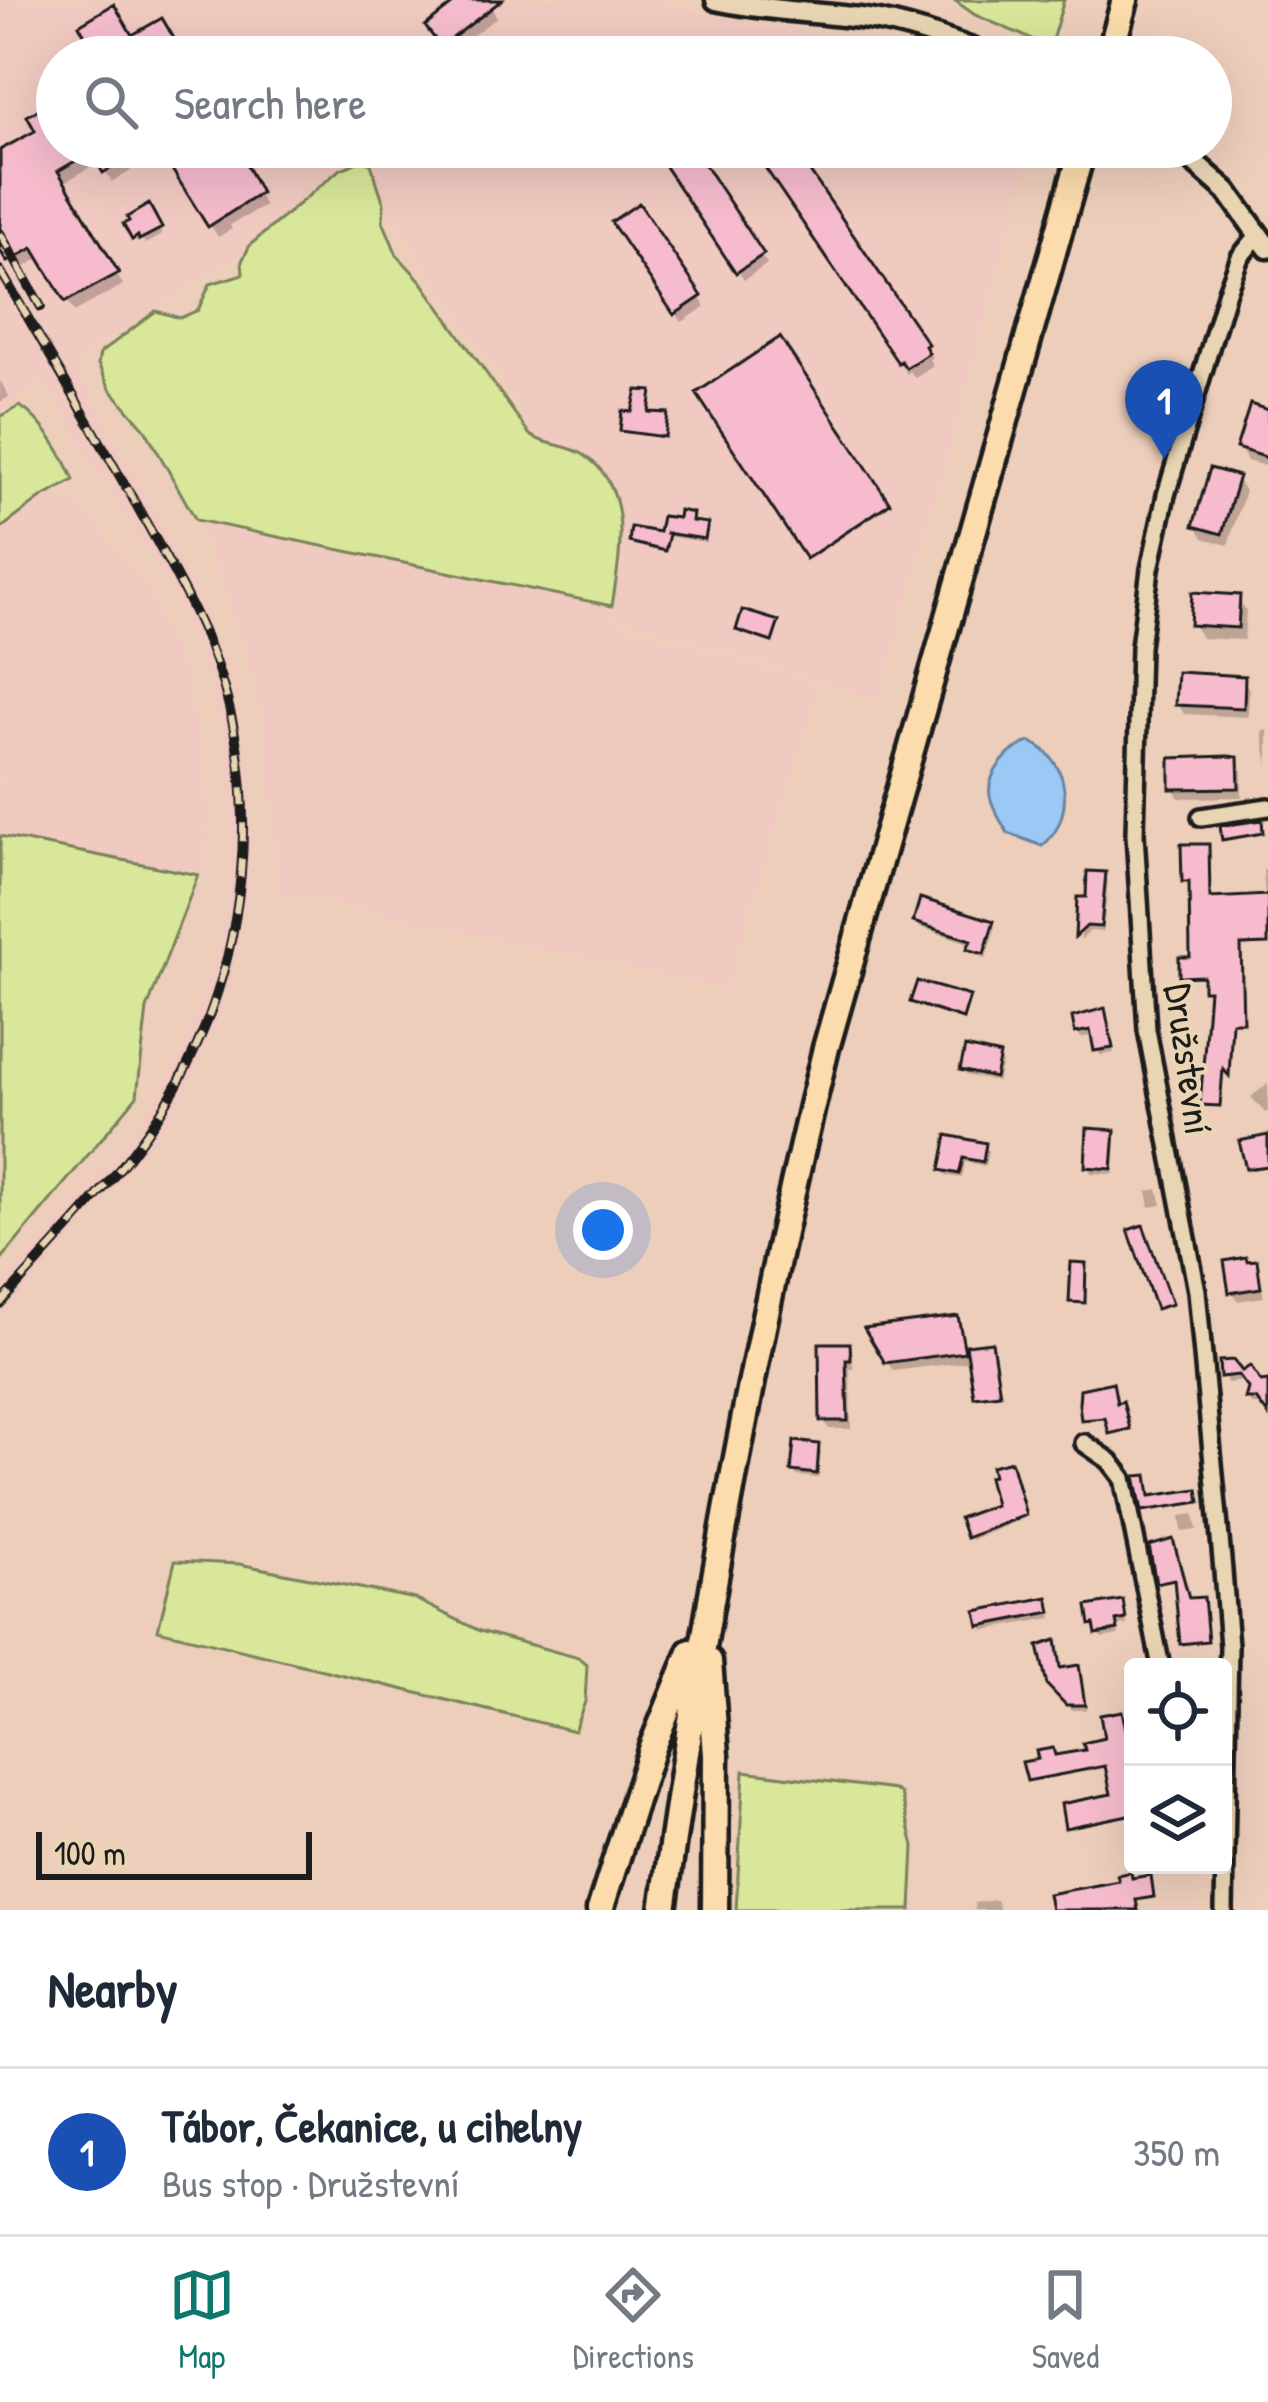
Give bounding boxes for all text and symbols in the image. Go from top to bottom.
search box [36,36,1232,168]
icon: search [78,69,144,135]
text: Search here [174,72,366,133]
pin: 1 [1125,360,1203,459]
street label: Družstevní [1153,980,1226,1138]
your location [573,1200,633,1260]
map controls [1124,1658,1232,1874]
button: locate [1124,1658,1232,1766]
button: layers [1124,1766,1232,1874]
scale bar [36,1826,312,1879]
text: 100 m [54,1831,126,1875]
text: Nearby [48,1954,178,2023]
text: Tábor, Čekanice, u cihelny [162,2095,582,2156]
text: 1 [80,2125,94,2178]
text: 350 m [1133,2125,1220,2178]
text: Bus stop · Družstevní [162,2156,460,2209]
tab: Map [169,2262,235,2378]
tab: Directions [573,2262,694,2378]
tab: Saved [1032,2262,1099,2378]

